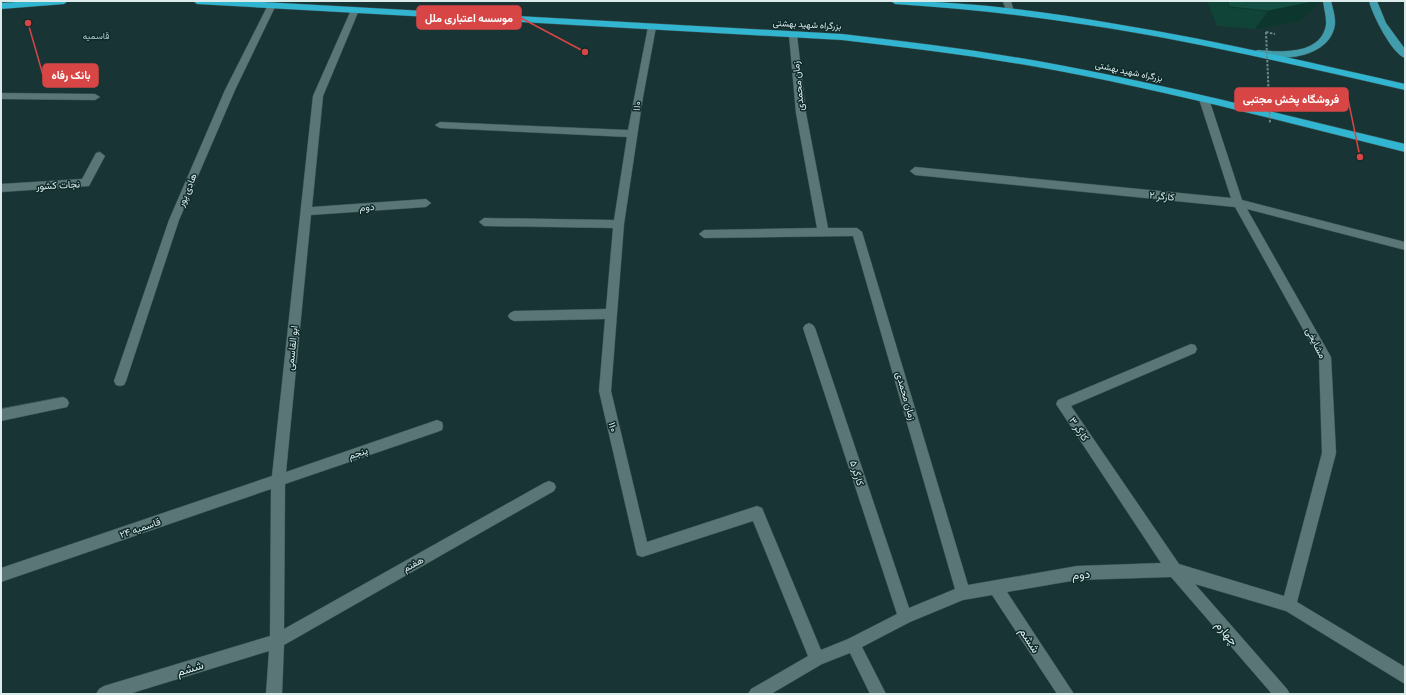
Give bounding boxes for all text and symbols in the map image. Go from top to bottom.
callout: موسسه اعتباری ملل [417,6,521,29]
text: موسسه اعتباری ملل [425,10,513,26]
street label: بزرگراه شهید بهشتی [772,16,842,32]
district label: قاسمیه [83,29,109,42]
street label: بزرگراه شهید بهشتی [1094,57,1164,85]
street label: زمان محمدی [788,60,808,112]
callout: بانک رفاه [43,64,98,87]
text: بانک رفاه [51,67,91,83]
callout: فروشگاه پخش مجتبی [1235,88,1348,111]
text: فروشگاه پخش مجتبی [1243,91,1339,107]
street label: ۱۱۰ [629,100,645,112]
street label: هادی پور [173,171,201,210]
street label: نجات کشور [35,176,81,194]
street label: کارگر ۲ [1149,187,1176,205]
street label: دوم [359,199,375,215]
street label: ابو القاسمی [282,325,302,371]
street label: مشایخی [1302,325,1330,361]
street label: زمان محمدی [892,370,920,422]
street label: کارگر ۳ [1065,414,1093,445]
street label: ۱۱۰ [605,420,621,434]
street label: پنجم [346,443,370,463]
street label: کارگر ۵ [846,458,868,488]
street label: قاسمیه ۲۴ [117,514,163,542]
street label: هفتم [400,552,426,576]
street label: دوم [1071,564,1091,584]
street label: چهارم [1211,616,1243,650]
street label: ششم [1015,623,1045,657]
street label: ششم [174,655,206,681]

